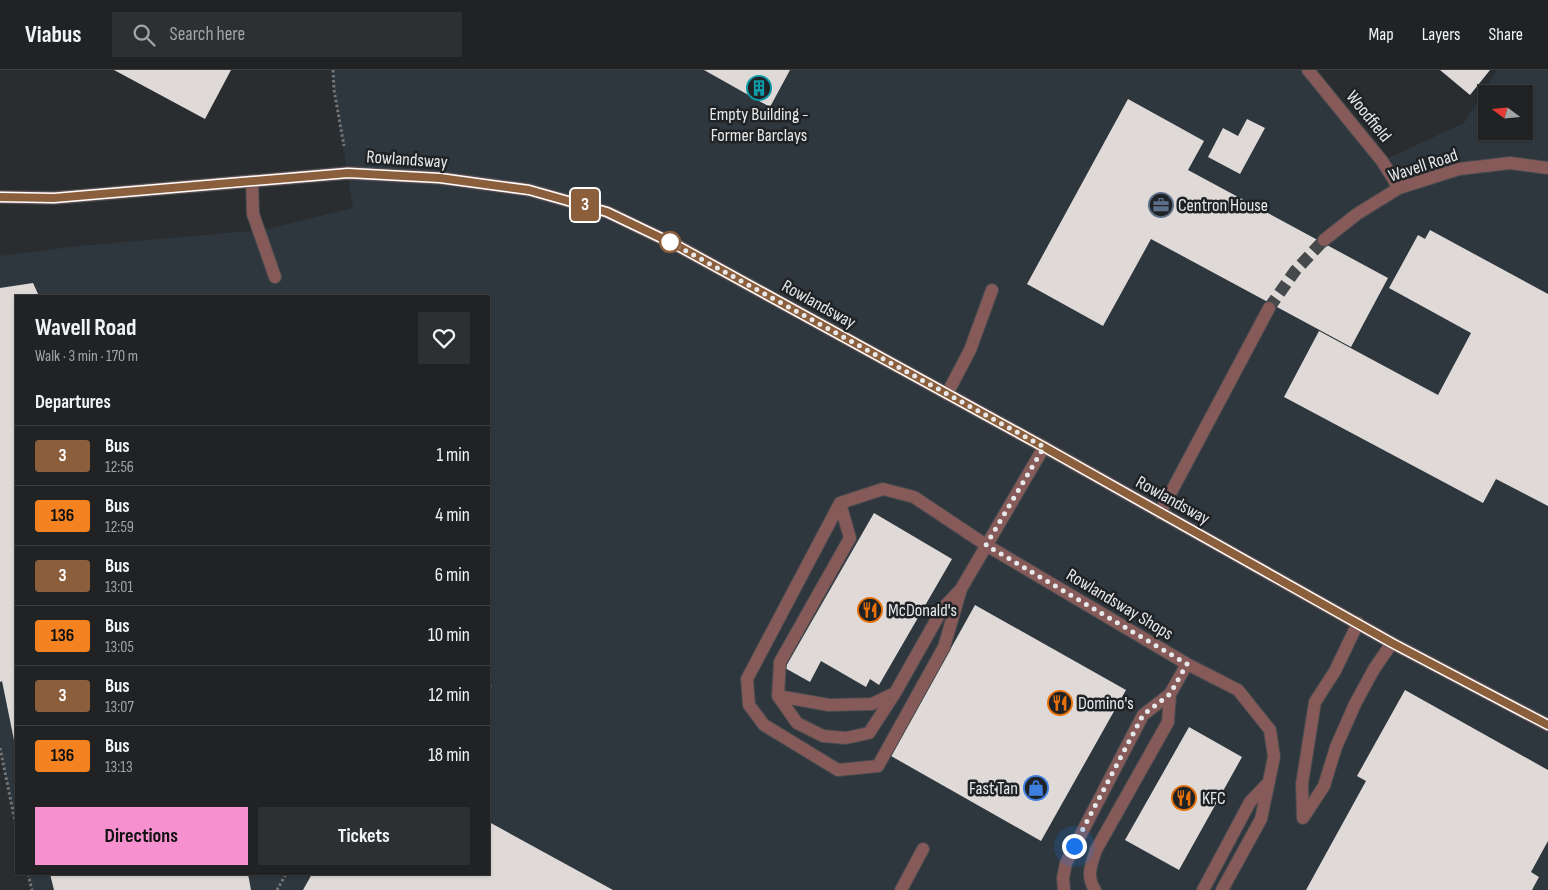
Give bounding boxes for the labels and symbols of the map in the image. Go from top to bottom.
building icon: Empty Building - Former Barclays [746,75,772,101]
north arrow [1478,85,1532,140]
street label: Woodfield [1342,86,1396,146]
place label: Empty Building - Former Barclays [709,104,809,146]
street label: Wavell Road [1386,144,1460,187]
street label: Rowlandsway [366,146,448,173]
line badge: 3 [569,189,601,221]
office icon: Centron House [1148,192,1174,218]
place label: Centron House [1178,195,1268,216]
unlabelled marker [659,231,681,253]
street label: Rowlandsway [778,276,859,333]
street label: Rowlandsway [1132,472,1213,529]
street label: Rowlandsway Shops [1063,564,1177,645]
restaurant icon: McDonald's [857,597,883,623]
place label: McDonald's [888,600,957,621]
restaurant icon: Domino's [1047,690,1073,716]
place label: Domino's [1078,693,1134,714]
shop icon: Fast Tan [1023,775,1049,801]
place label: Fast Tan [969,778,1018,799]
restaurant icon: KFC [1171,785,1197,811]
place label: KFC [1202,788,1226,809]
your location [1062,834,1087,859]

